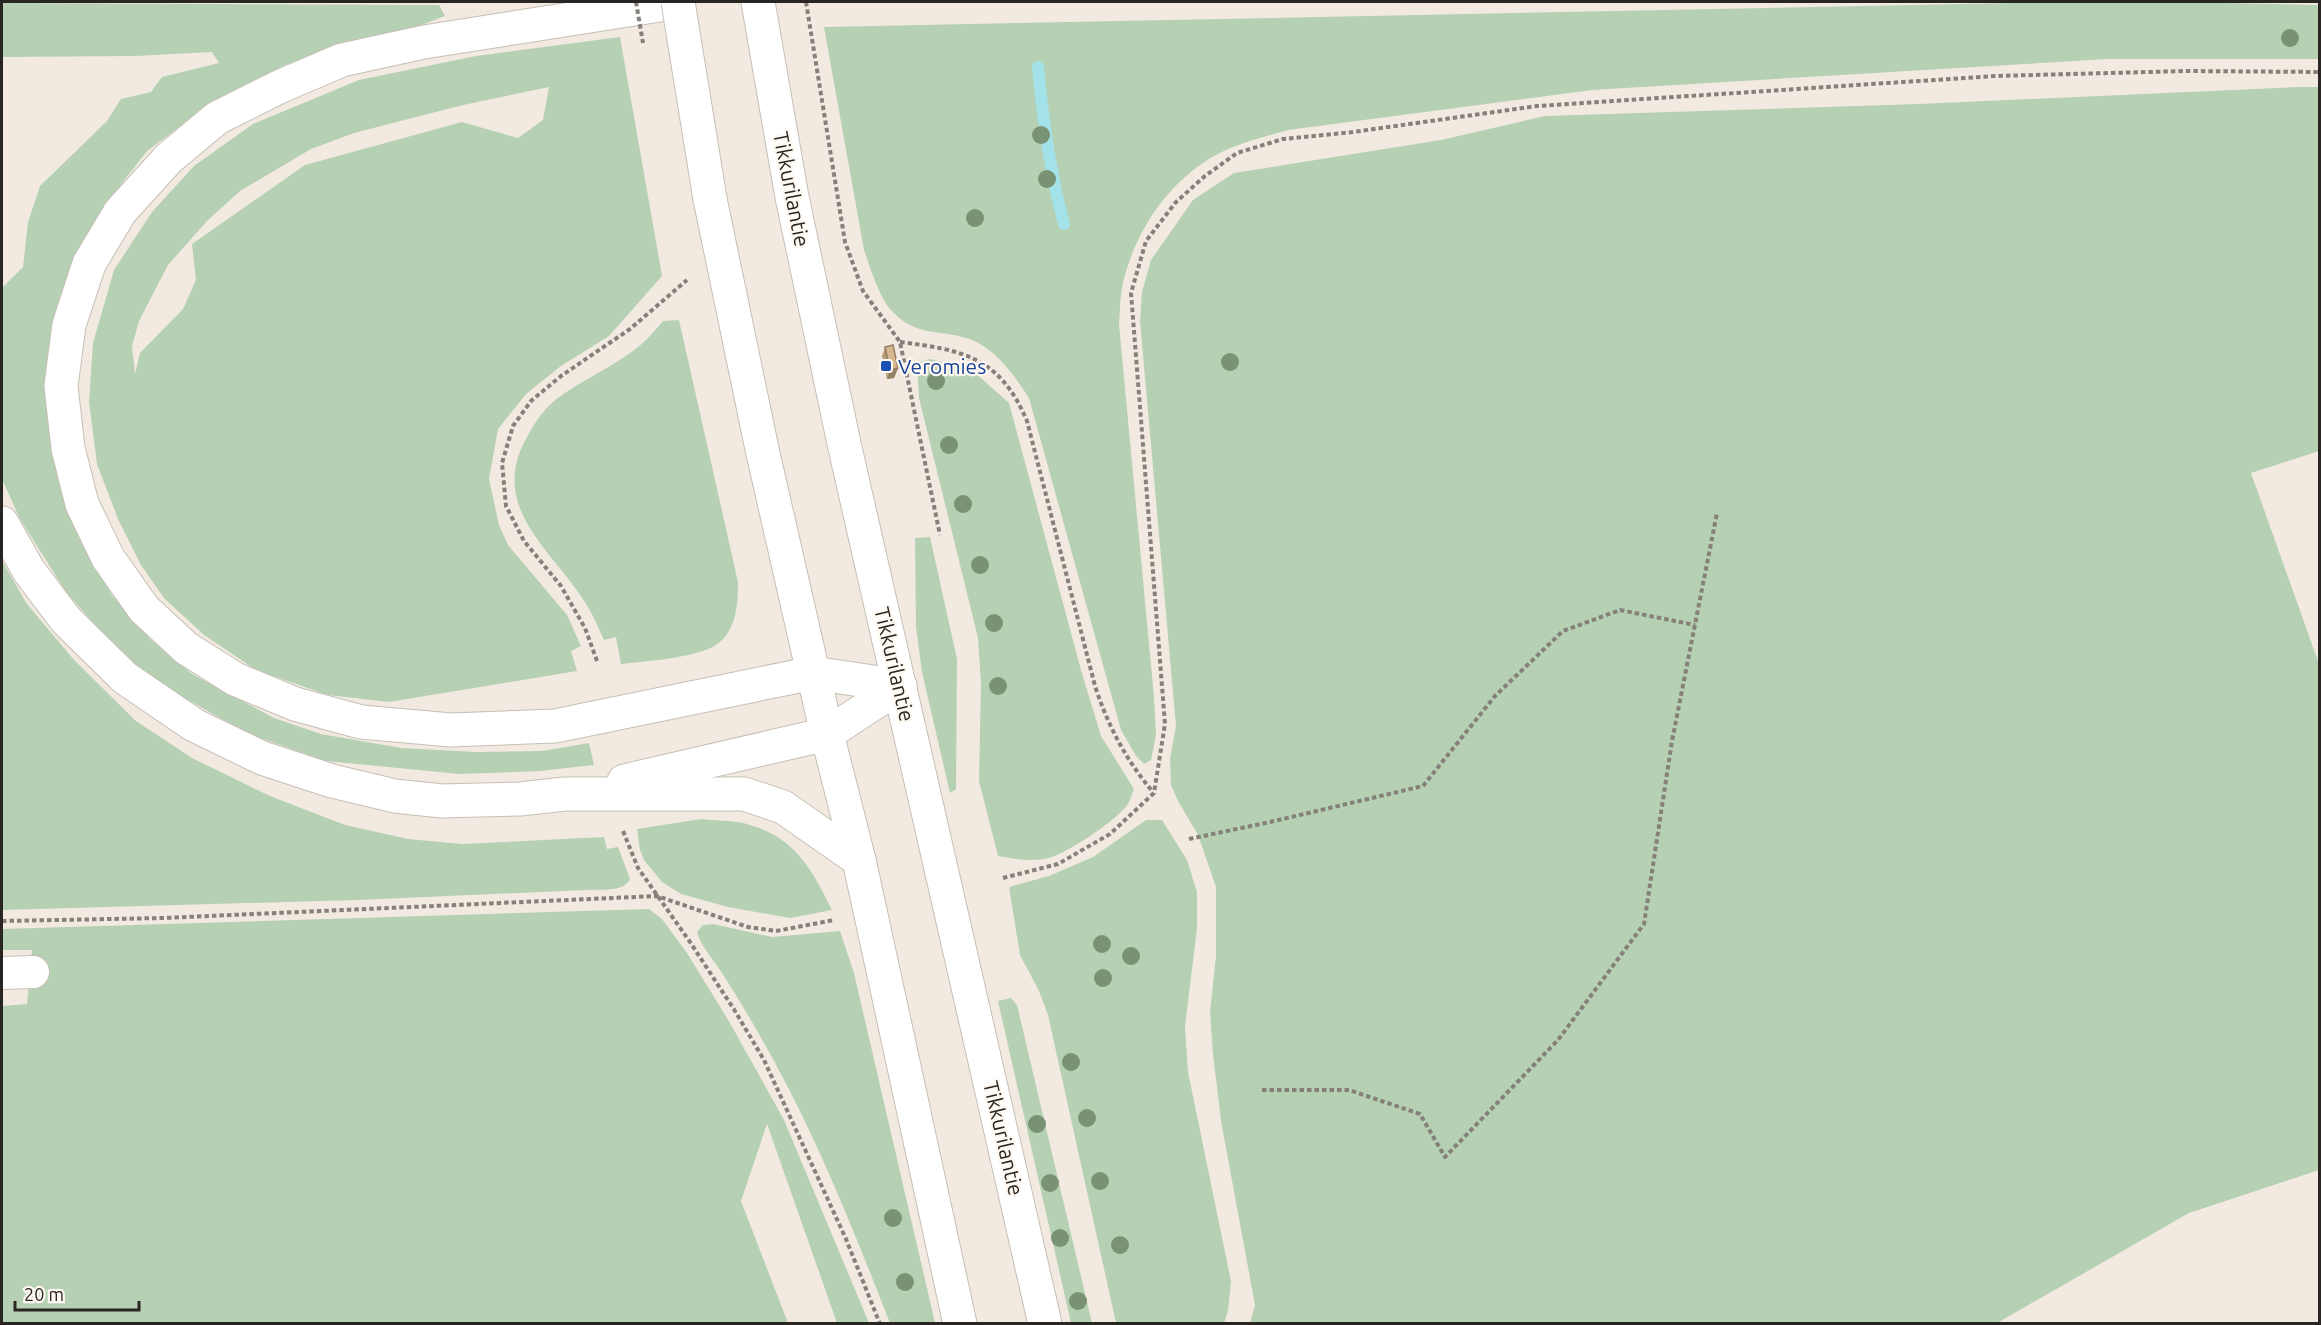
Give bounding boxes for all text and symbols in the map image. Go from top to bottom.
street label: Tikkurilantie [769,129,815,249]
place label: Veromies [898,354,986,378]
marker: Veromies [879,359,893,373]
street label: Tikkurilantie [870,604,920,724]
street label: Tikkurilantie [979,1078,1029,1198]
scale bar [15,1274,140,1312]
text: 20 m [24,1284,64,1304]

